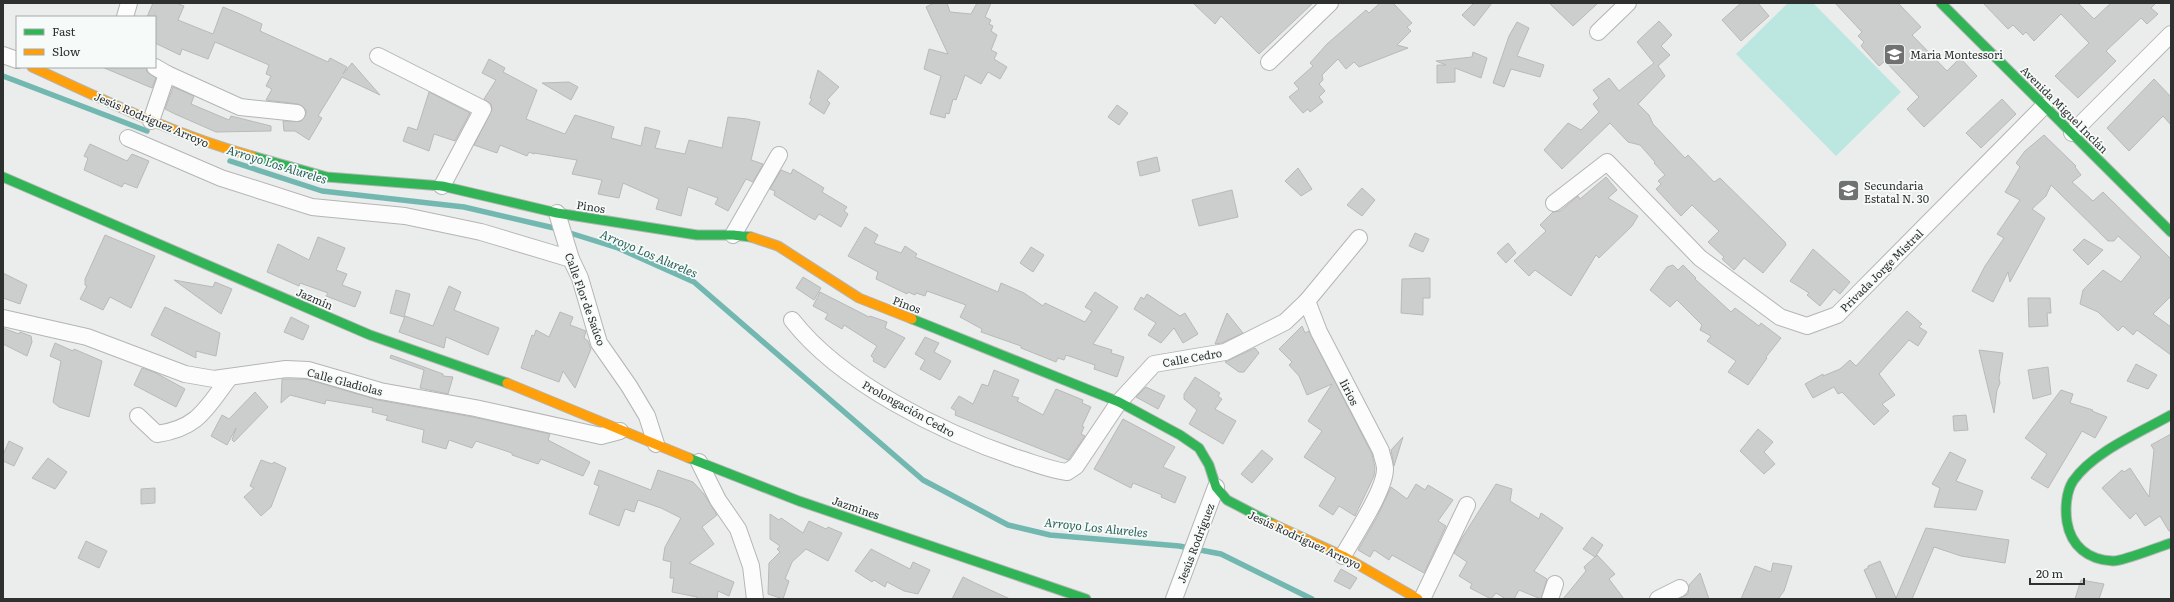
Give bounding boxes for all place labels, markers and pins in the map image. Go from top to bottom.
school or university icon: Maria Montessori [1882,41,1908,67]
place label: Maria Montessori [1910,46,2003,62]
place label: Secundaria Estatal N. 30 [1864,177,1929,206]
school or university icon: Secundaria Estatal N. 30 [1836,178,1862,204]

